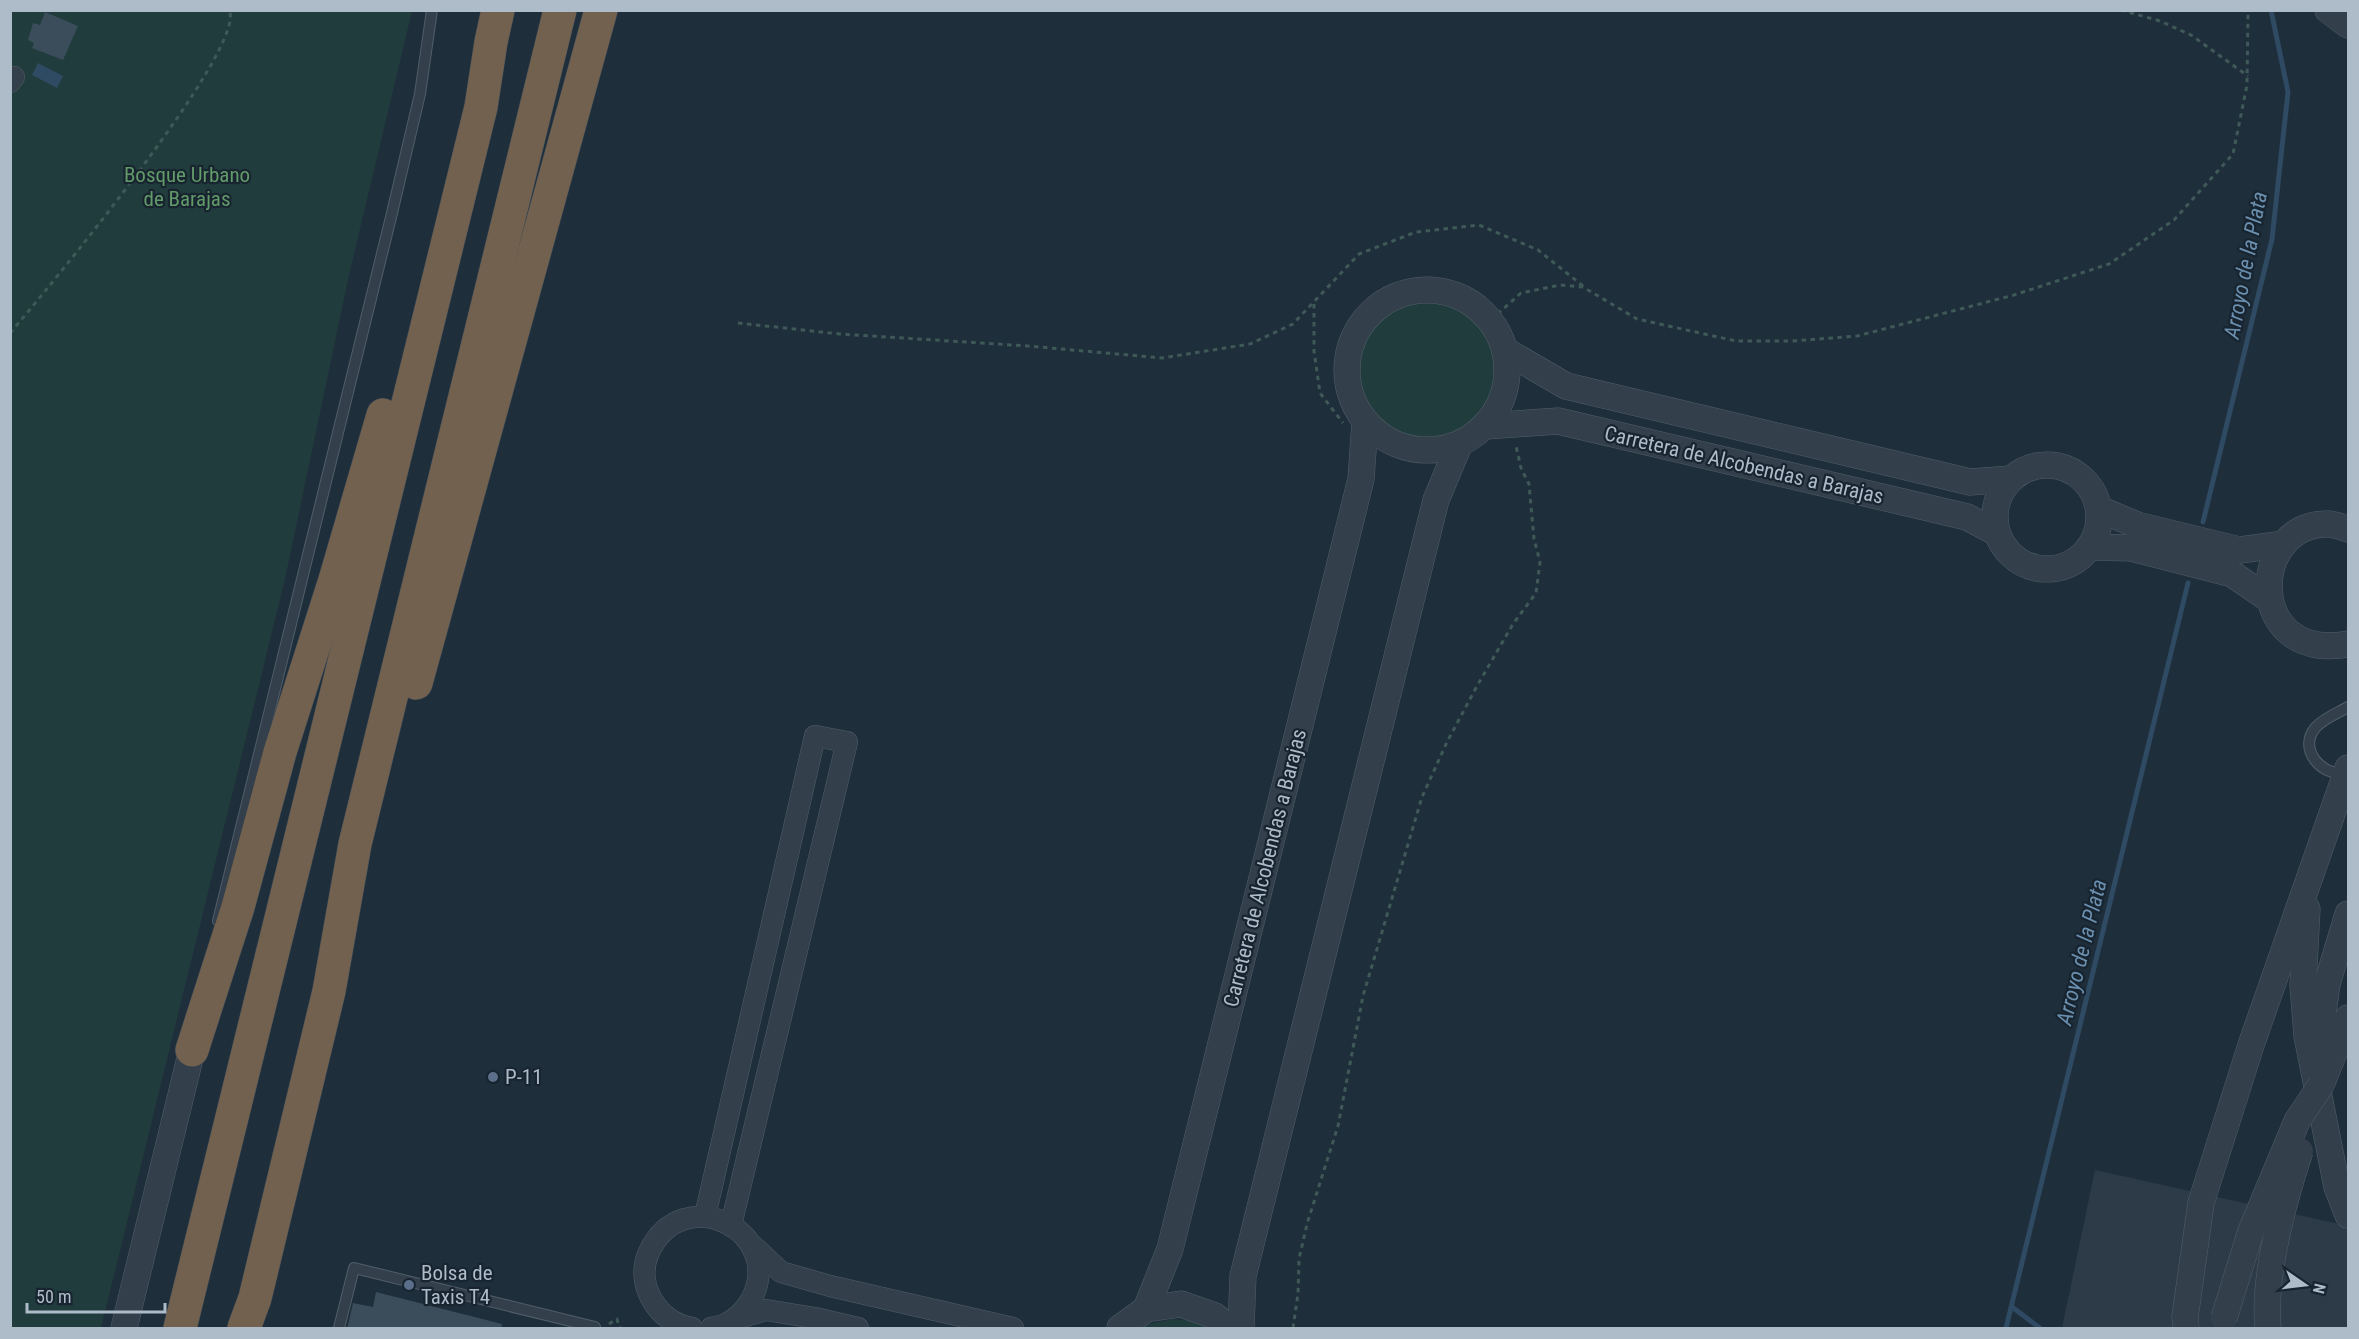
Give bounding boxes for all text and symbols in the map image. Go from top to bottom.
park label: Bosque Urbano de Barajas [124,163,250,211]
water label: Arroyo de la Plata [2219,189,2272,342]
street label: Carretera de Alcobendas a Barajas [1602,421,1886,509]
street label: Carretera de Alcobendas a Barajas [1219,727,1311,1009]
water label: Arroyo de la Plata [2051,877,2112,1029]
place label: P-11 [505,1065,543,1089]
marker: P-11 [486,1070,500,1084]
north arrow [2275,1255,2335,1315]
place label: Bolsa de Taxis T4 [421,1261,493,1309]
scale bar [27,1276,165,1314]
marker: Bolsa de Taxis T4 [402,1278,416,1292]
text: N [2309,1281,2329,1296]
text: 50 m [36,1286,71,1307]

